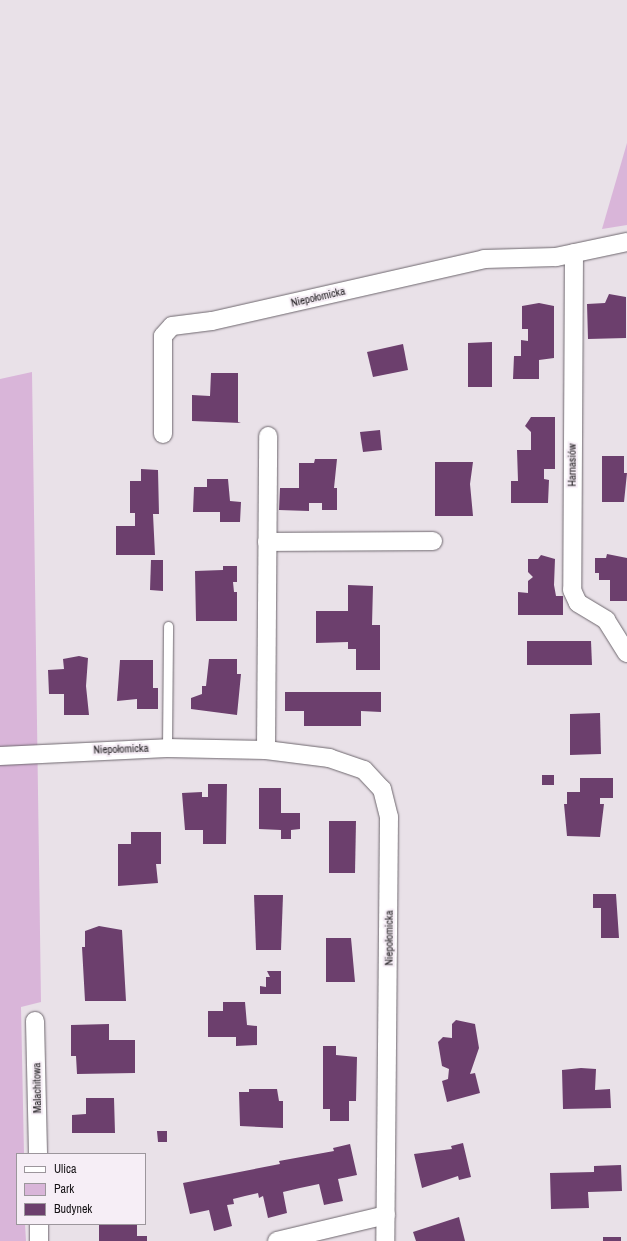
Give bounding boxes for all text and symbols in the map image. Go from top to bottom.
street label: Niepołomicka [290,284,346,310]
street label: Harnasiów [565,443,579,487]
street label: Niepołomicka [93,741,149,757]
street label: Niepołomicka [382,910,396,966]
street label: Malachitowa [30,1063,44,1113]
legend [16,1153,146,1225]
text: Ulica [54,1161,76,1177]
text: Park [54,1181,74,1197]
text: Budynek [54,1201,92,1217]

